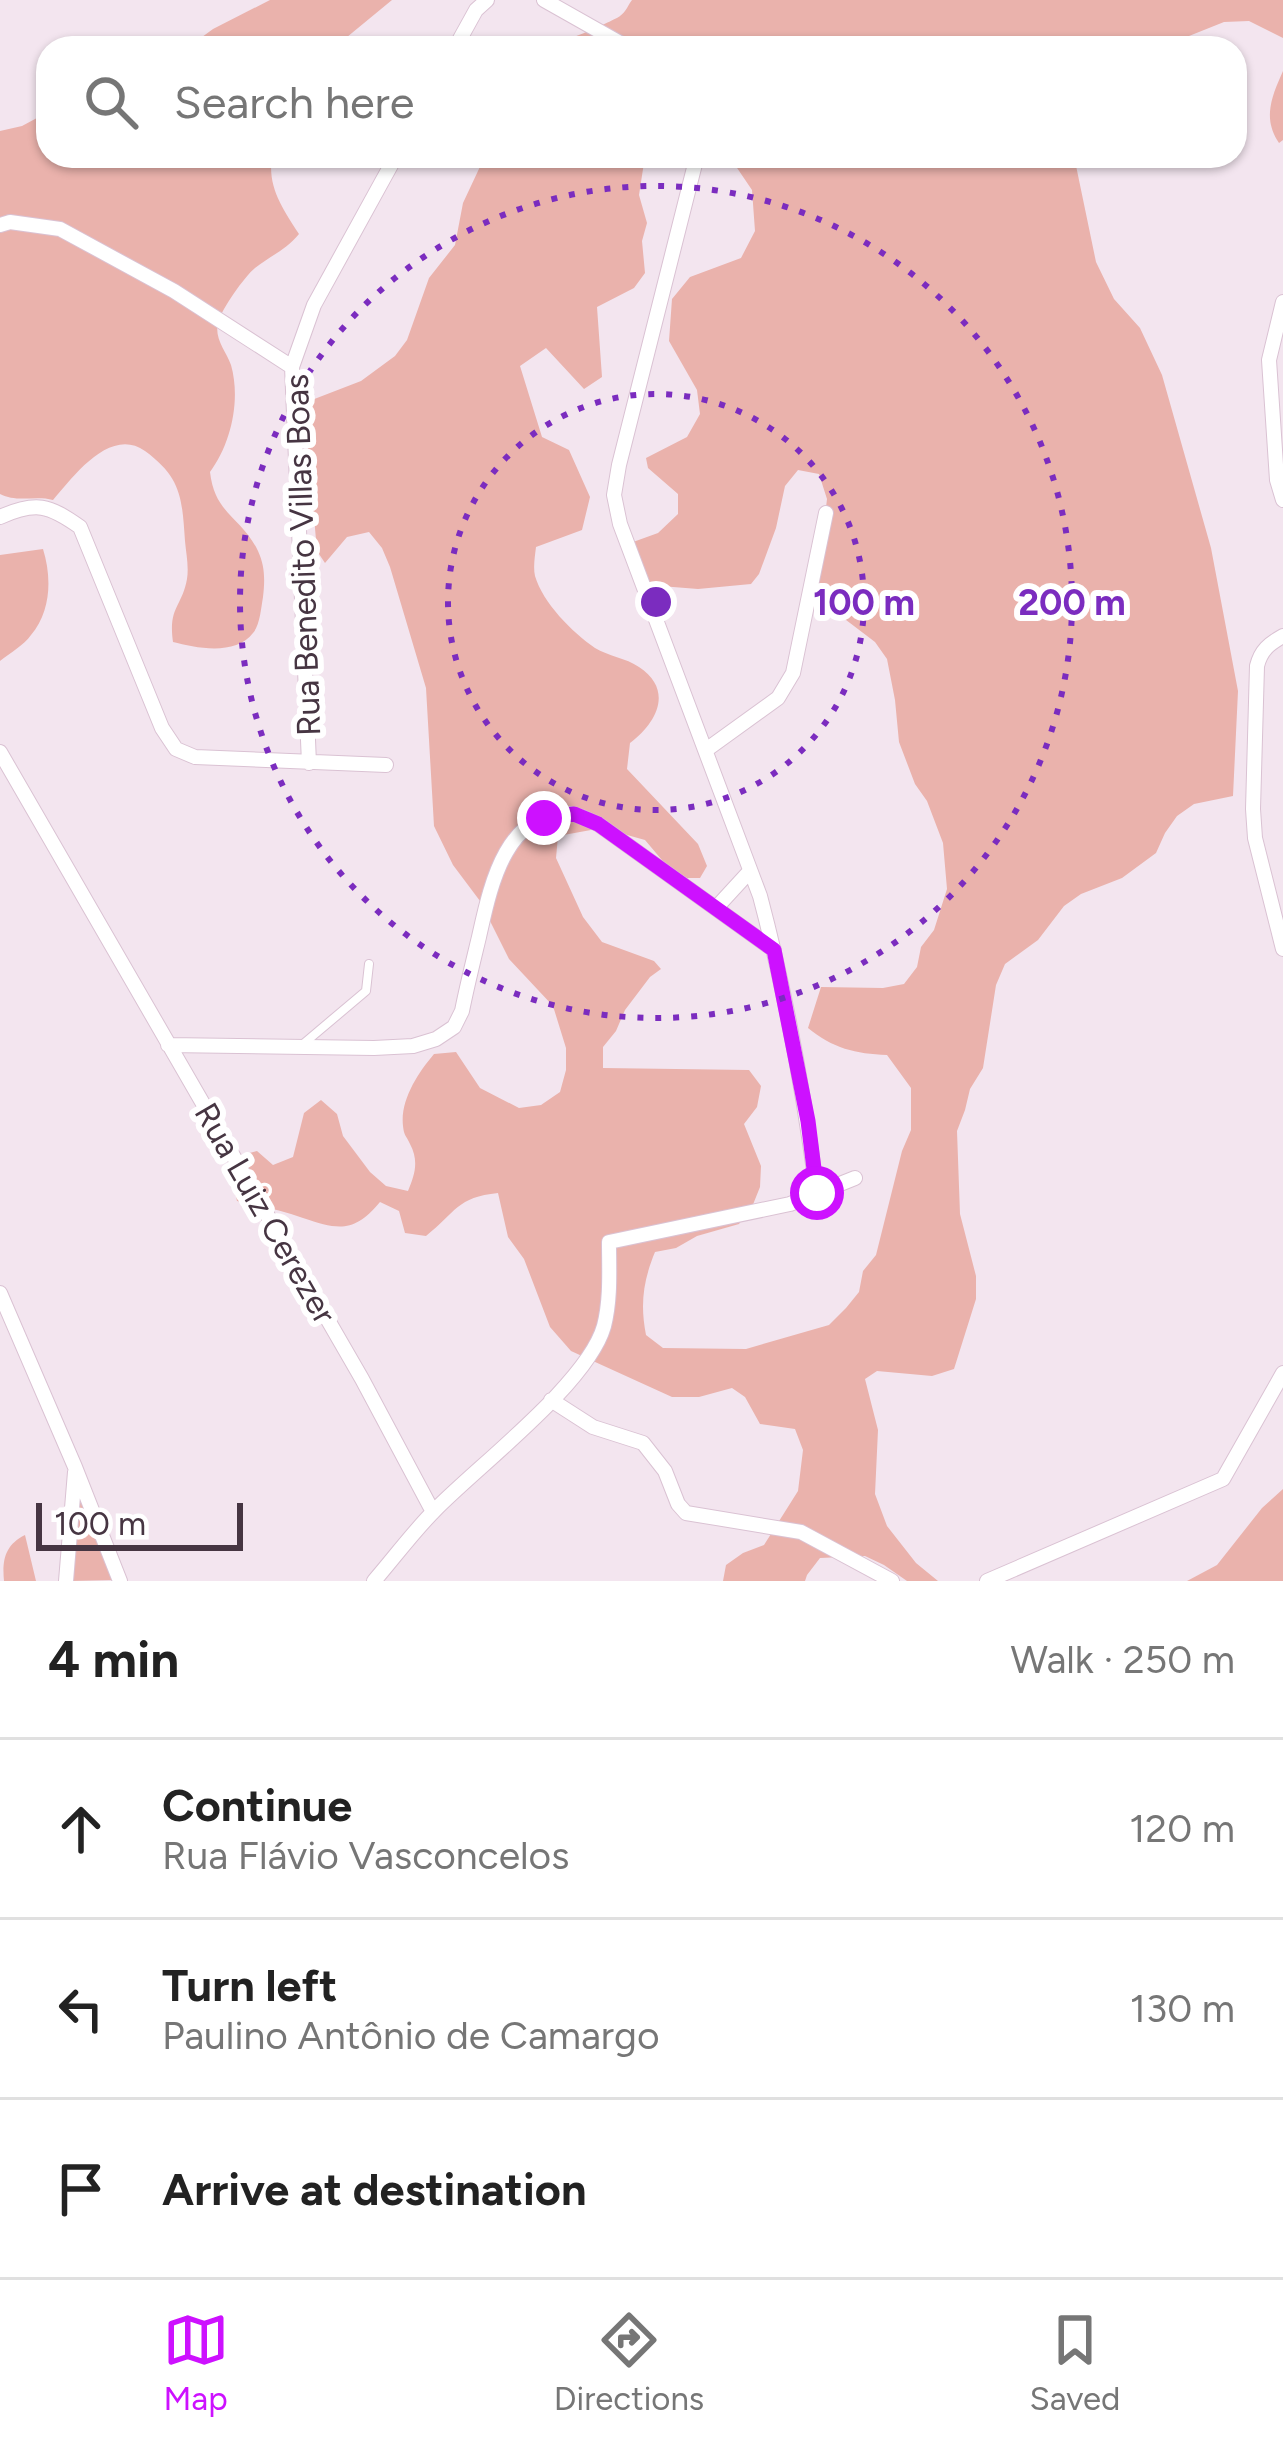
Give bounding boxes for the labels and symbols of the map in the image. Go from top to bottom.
street label: Rua Benedito Villas Boas [277,373,328,737]
centre of rings [635,581,677,623]
text: 100 m [813,581,915,624]
text: 200 m [1018,581,1126,624]
route end [517,791,571,845]
street label: Rua Luiz Cerezer [187,1096,344,1330]
route start [790,1166,844,1220]
scale bar [36,1497,243,1550]

